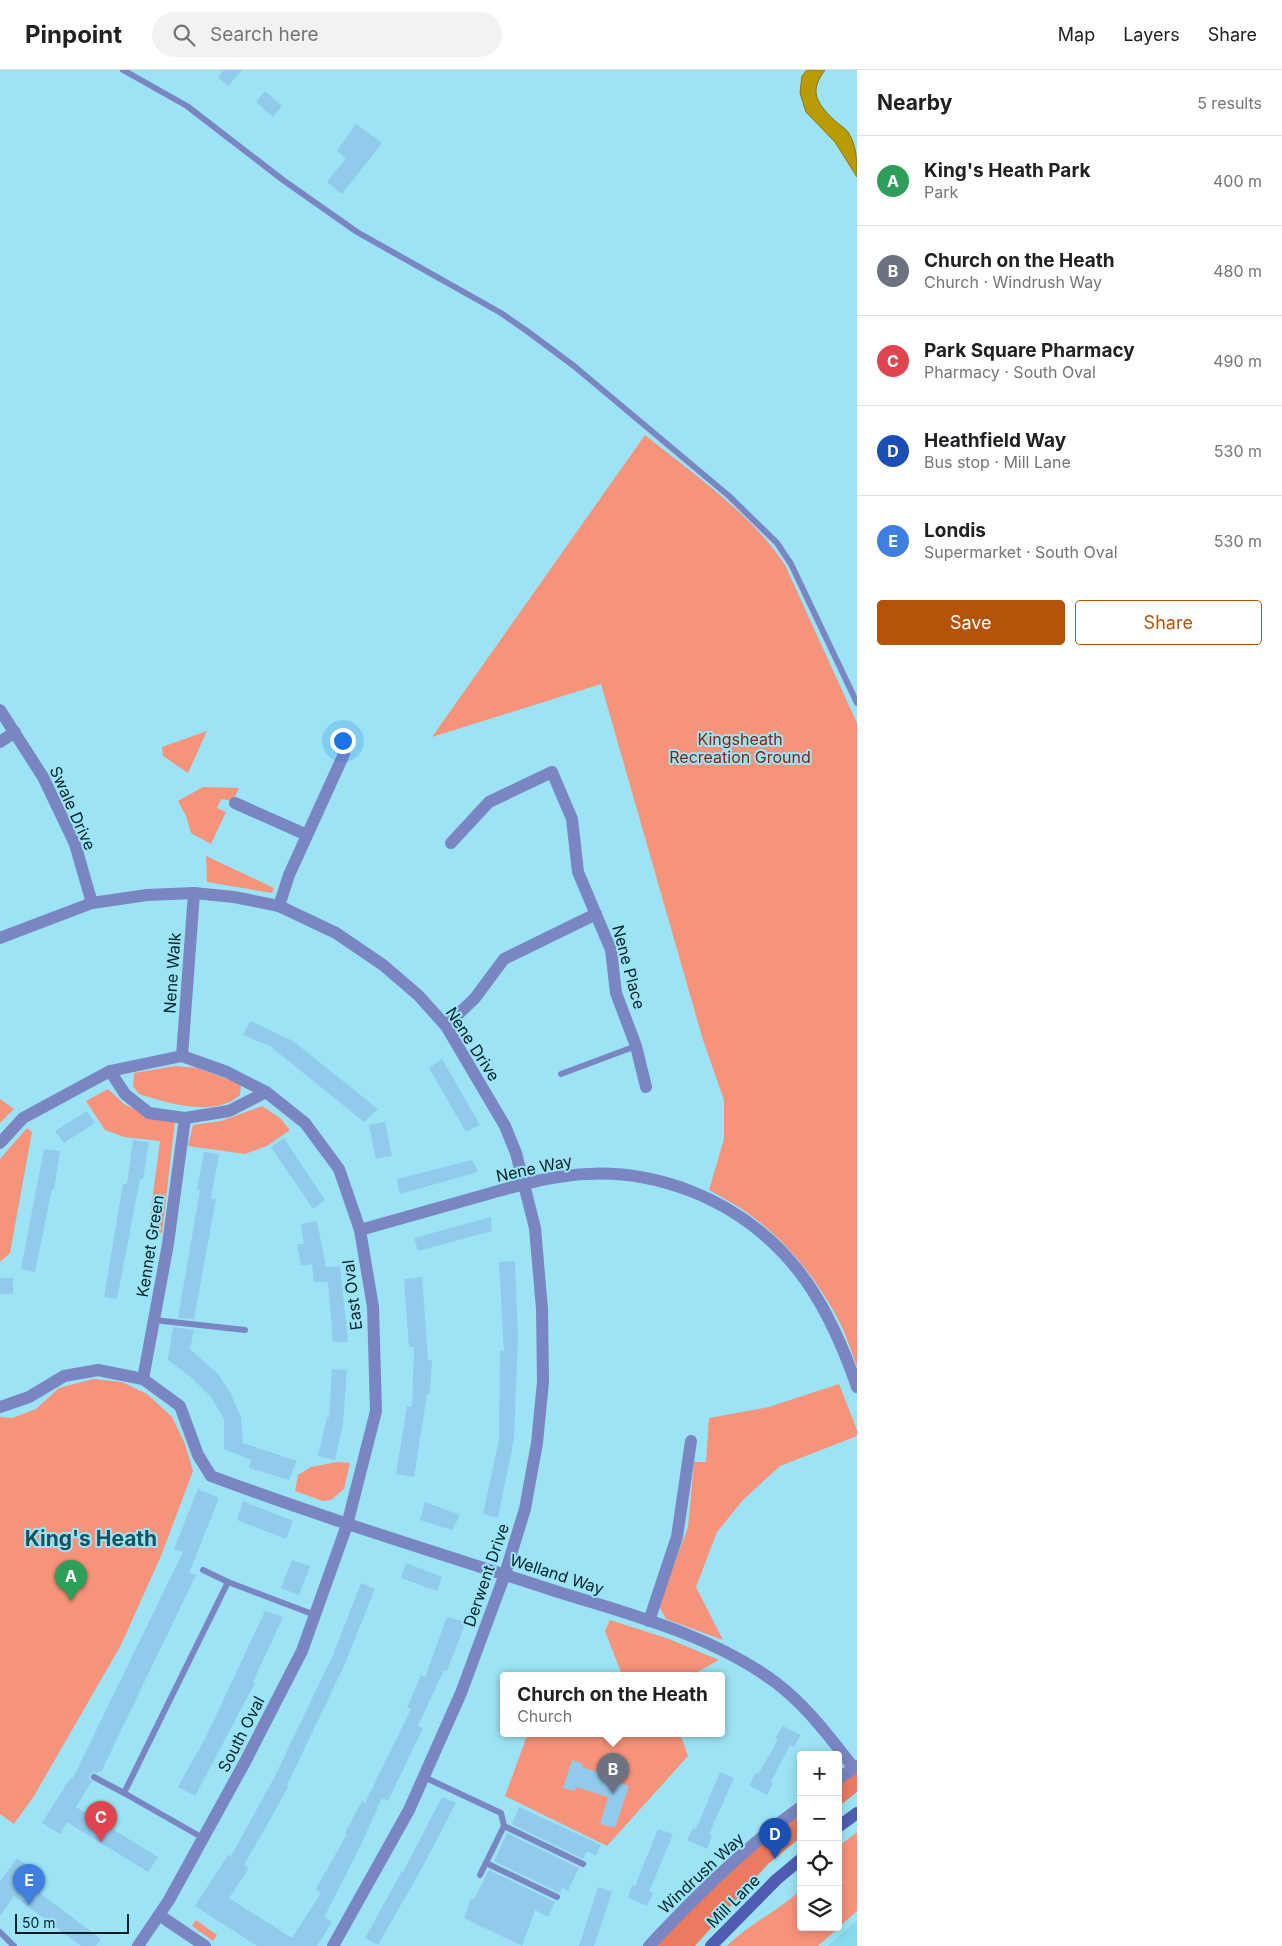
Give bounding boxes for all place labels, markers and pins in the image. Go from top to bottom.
pin: A [55,1560,87,1601]
pin: B [597,1753,629,1794]
pin: C [85,1801,117,1842]
pin: D [759,1818,791,1859]
pin: E [13,1864,45,1905]

